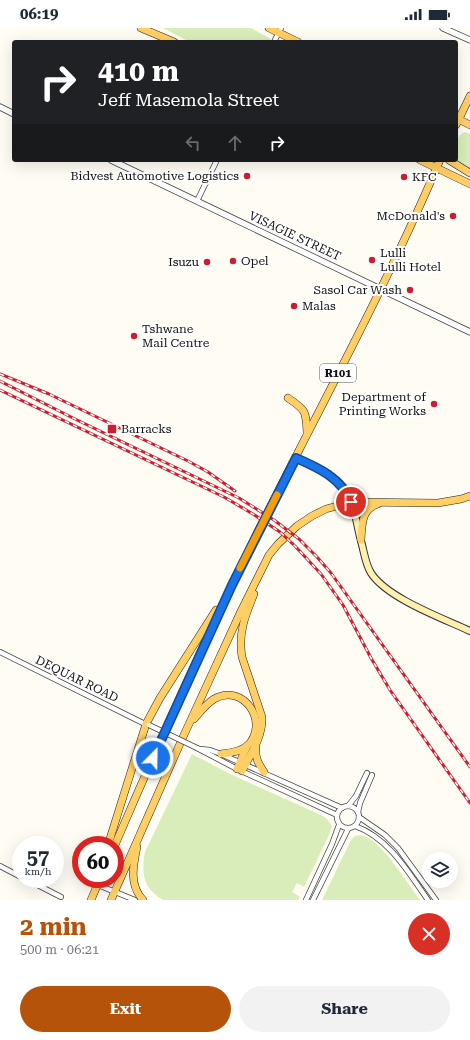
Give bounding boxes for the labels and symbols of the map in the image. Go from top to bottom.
place label: Bidvest Automotive Logistics [71,169,239,183]
place label: KFC [412,170,437,184]
marker: Bidvest Automotive Logistics [242,171,252,181]
marker: KFC [399,172,409,182]
street label: VISAGIE STREET [247,209,343,263]
place label: McDonald's [377,209,445,223]
marker: McDonald's [448,211,458,221]
place label: Lulli Lulli Hotel [380,246,441,274]
place label: Opel [241,254,269,268]
place label: Isuzu [168,255,200,269]
marker: Lulli Lulli Hotel [367,255,377,265]
marker: Opel [228,256,238,266]
marker: Isuzu [202,257,212,267]
place label: Sasol Car Wash [313,283,402,297]
marker: Sasol Car Wash [405,285,415,295]
place label: Malas [302,299,336,313]
marker: Malas [289,301,299,311]
place label: Tshwane Mail Centre [142,322,210,350]
marker: Tshwane Mail Centre [129,331,139,341]
road number: R101 [320,364,356,382]
place label: Department of Printing Works [339,390,426,418]
marker: Department of Printing Works [429,399,439,409]
place label: Barracks [121,422,172,436]
marker: Barracks [106,423,118,435]
pin [334,485,368,519]
street label: DEQUAR ROAD [33,653,121,705]
position arrow [132,737,174,779]
speed limit sign: 60 [72,836,124,888]

